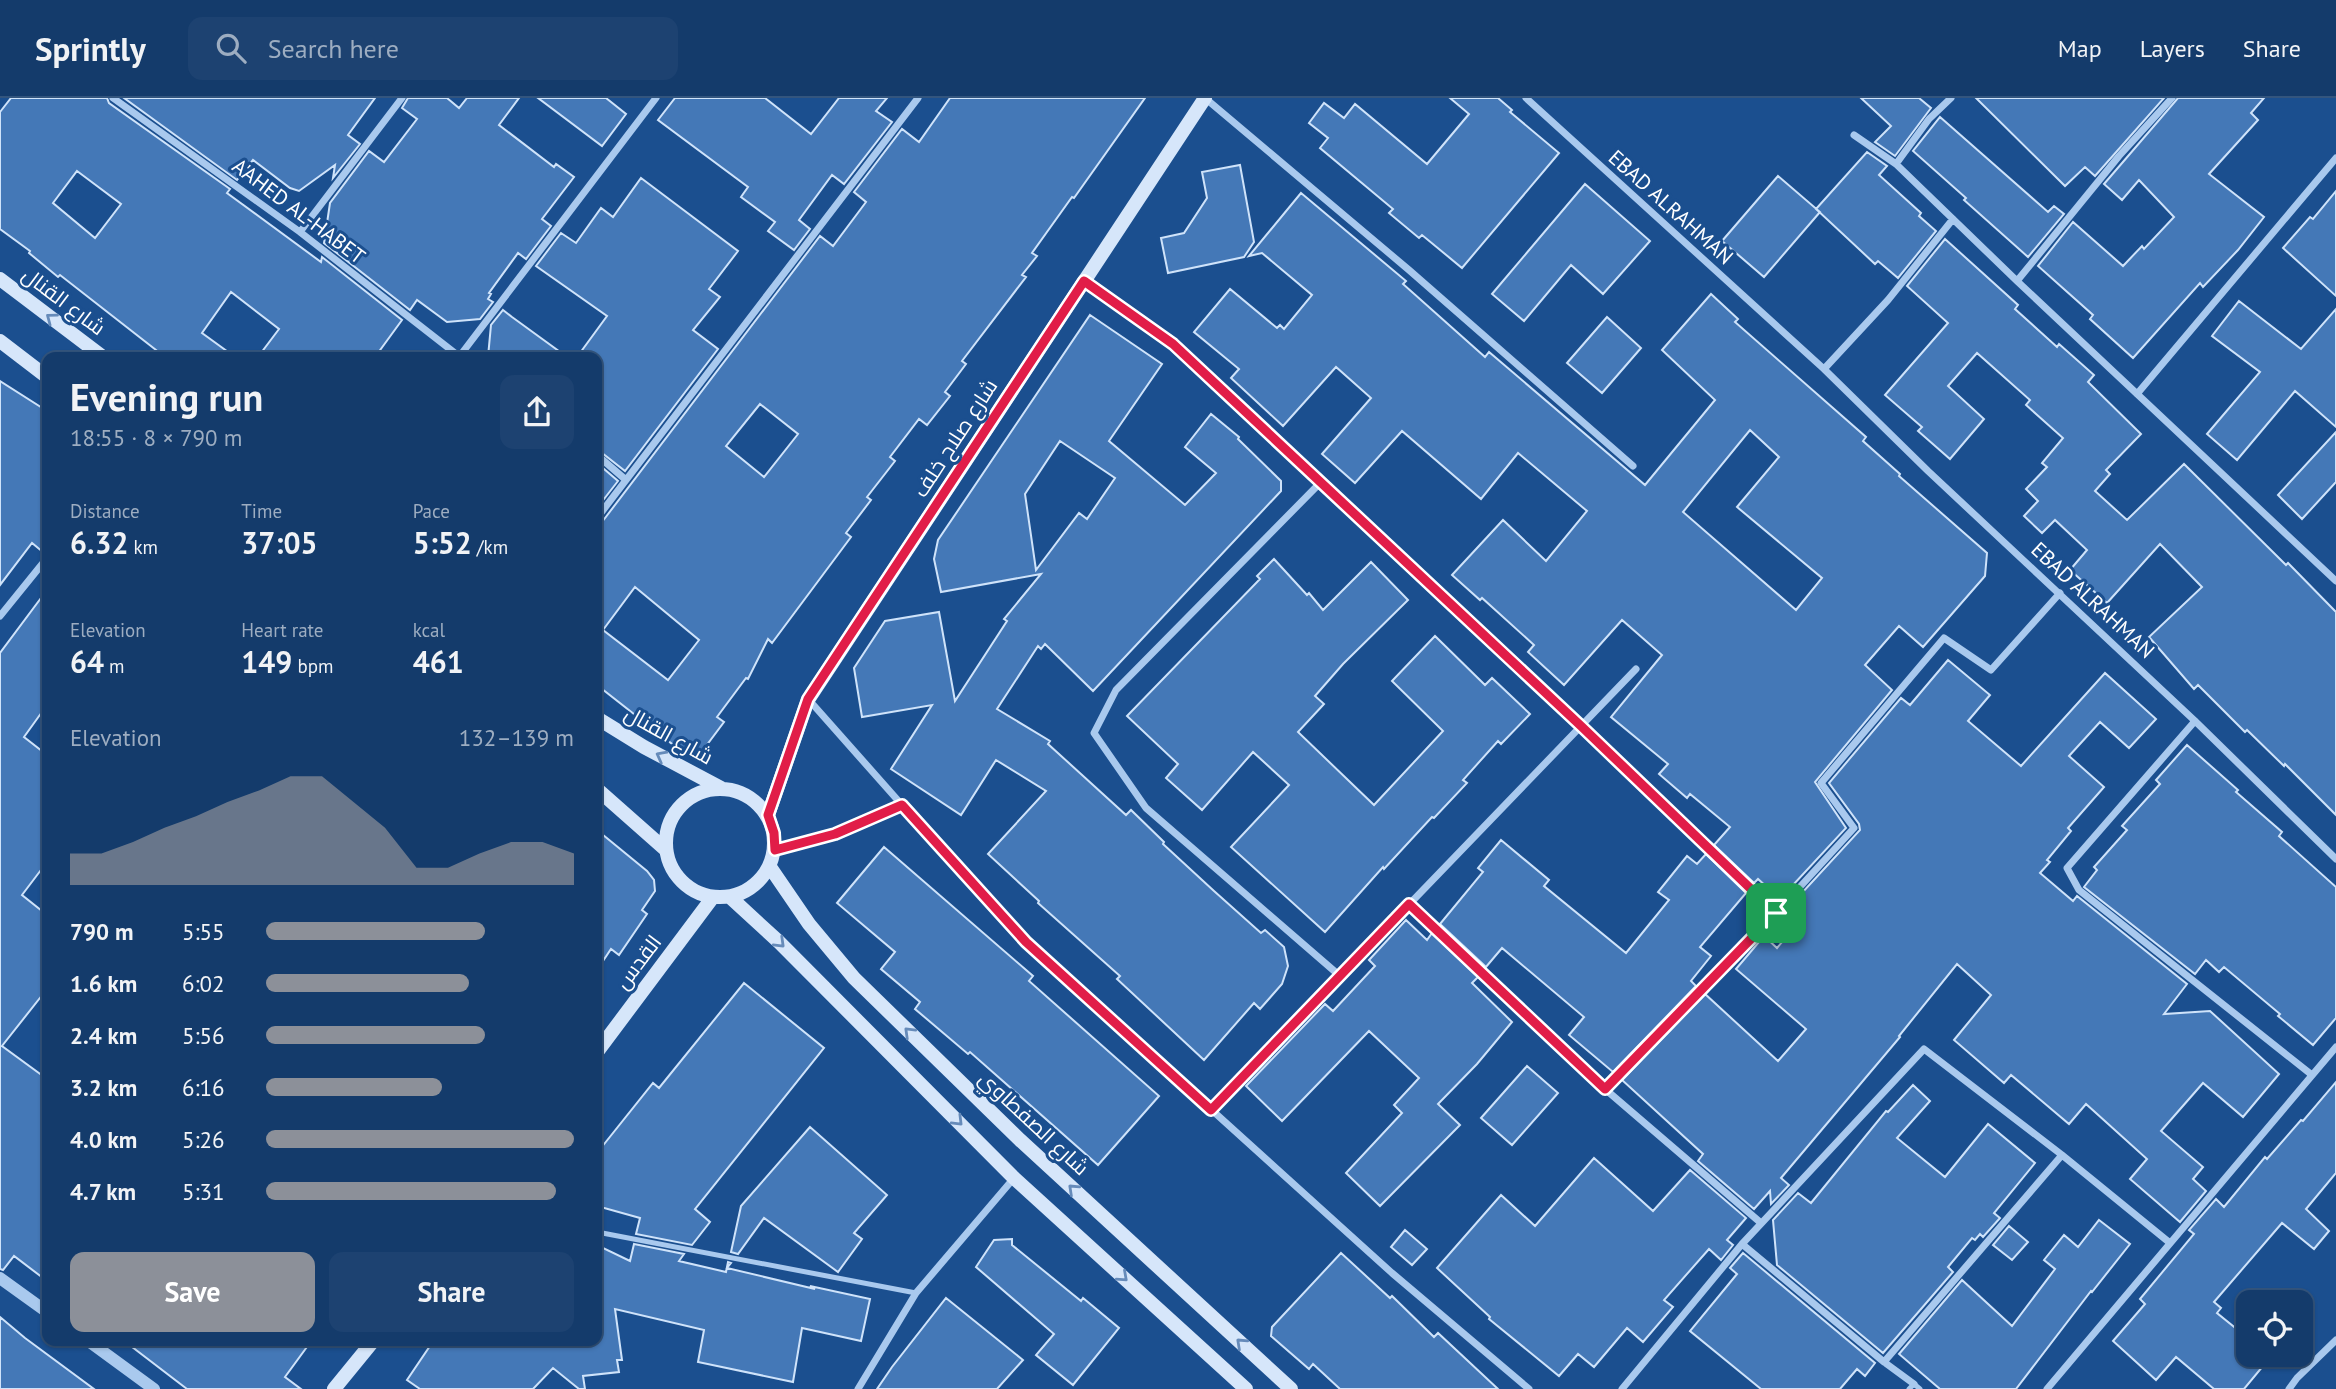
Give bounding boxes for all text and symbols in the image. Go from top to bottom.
search box [188,17,678,80]
text: Sprintly [35,27,146,70]
icon: search [212,29,250,67]
text: Search here [268,32,399,65]
text: Map [2058,33,2102,64]
text: Layers [2140,33,2205,64]
text: Share [2243,33,2301,64]
street label: EBAD ALRAHMAN [1603,144,1739,270]
street label: A'AHED AL-HABET [227,152,371,270]
street label: شارع القنال [16,261,111,342]
one-way arrow [47,314,59,327]
text: Evening run [70,372,263,421]
street label: شارع صلاح خلف [907,374,1004,503]
button: share [500,375,574,449]
text: 18:55 · 8 × 790 m [70,423,242,452]
text: Distance [70,499,140,523]
text: Time [241,499,282,523]
text: Pace [413,499,450,523]
text: 6.32 [70,523,128,562]
text: 37:05 [241,523,317,562]
text: 5:52 [413,523,472,562]
text: km [128,535,158,559]
text: /km [472,535,508,559]
street label: EBAD ALRAHMAN [2026,536,2160,664]
text: Elevation [70,618,146,642]
text: Heart rate [241,618,323,642]
text: kcal [413,618,445,642]
text: 64 [70,642,104,681]
text: 149 [241,642,292,681]
text: 461 [413,642,464,681]
text: m [104,654,125,678]
text: bpm [292,654,333,678]
street label: شارع القنال [619,700,718,771]
text: Elevation [70,723,162,752]
text: 132–139 m [459,723,574,752]
one-way arrow [655,751,668,764]
pin [1746,883,1806,943]
icon: arrive [1757,894,1795,932]
text: 790 m [70,917,133,946]
text: 5:55 [182,917,225,946]
street label: القدس [609,929,667,995]
one-way arrow [772,934,785,947]
text: 1.6 km [70,969,137,998]
text: 6:02 [182,969,225,998]
text: 2.4 km [70,1021,137,1050]
text: 5:56 [182,1021,225,1050]
one-way arrow [904,1027,917,1040]
street label: شارع الصفطاوي [971,1065,1095,1183]
text: 3.2 km [70,1073,137,1102]
text: 6:16 [182,1073,225,1102]
one-way arrow [949,1113,962,1126]
text: 4.0 km [70,1125,137,1154]
text: 5:26 [182,1125,225,1154]
text: 4.7 km [70,1177,136,1206]
text: 5:31 [182,1177,225,1206]
one-way arrow [1068,1185,1081,1197]
button: Save [70,1252,315,1332]
button: Share [329,1252,574,1332]
one-way arrow [1115,1269,1128,1282]
map controls [2236,1290,2313,1367]
button: locate [2236,1290,2313,1367]
one-way arrow [1236,1339,1249,1351]

